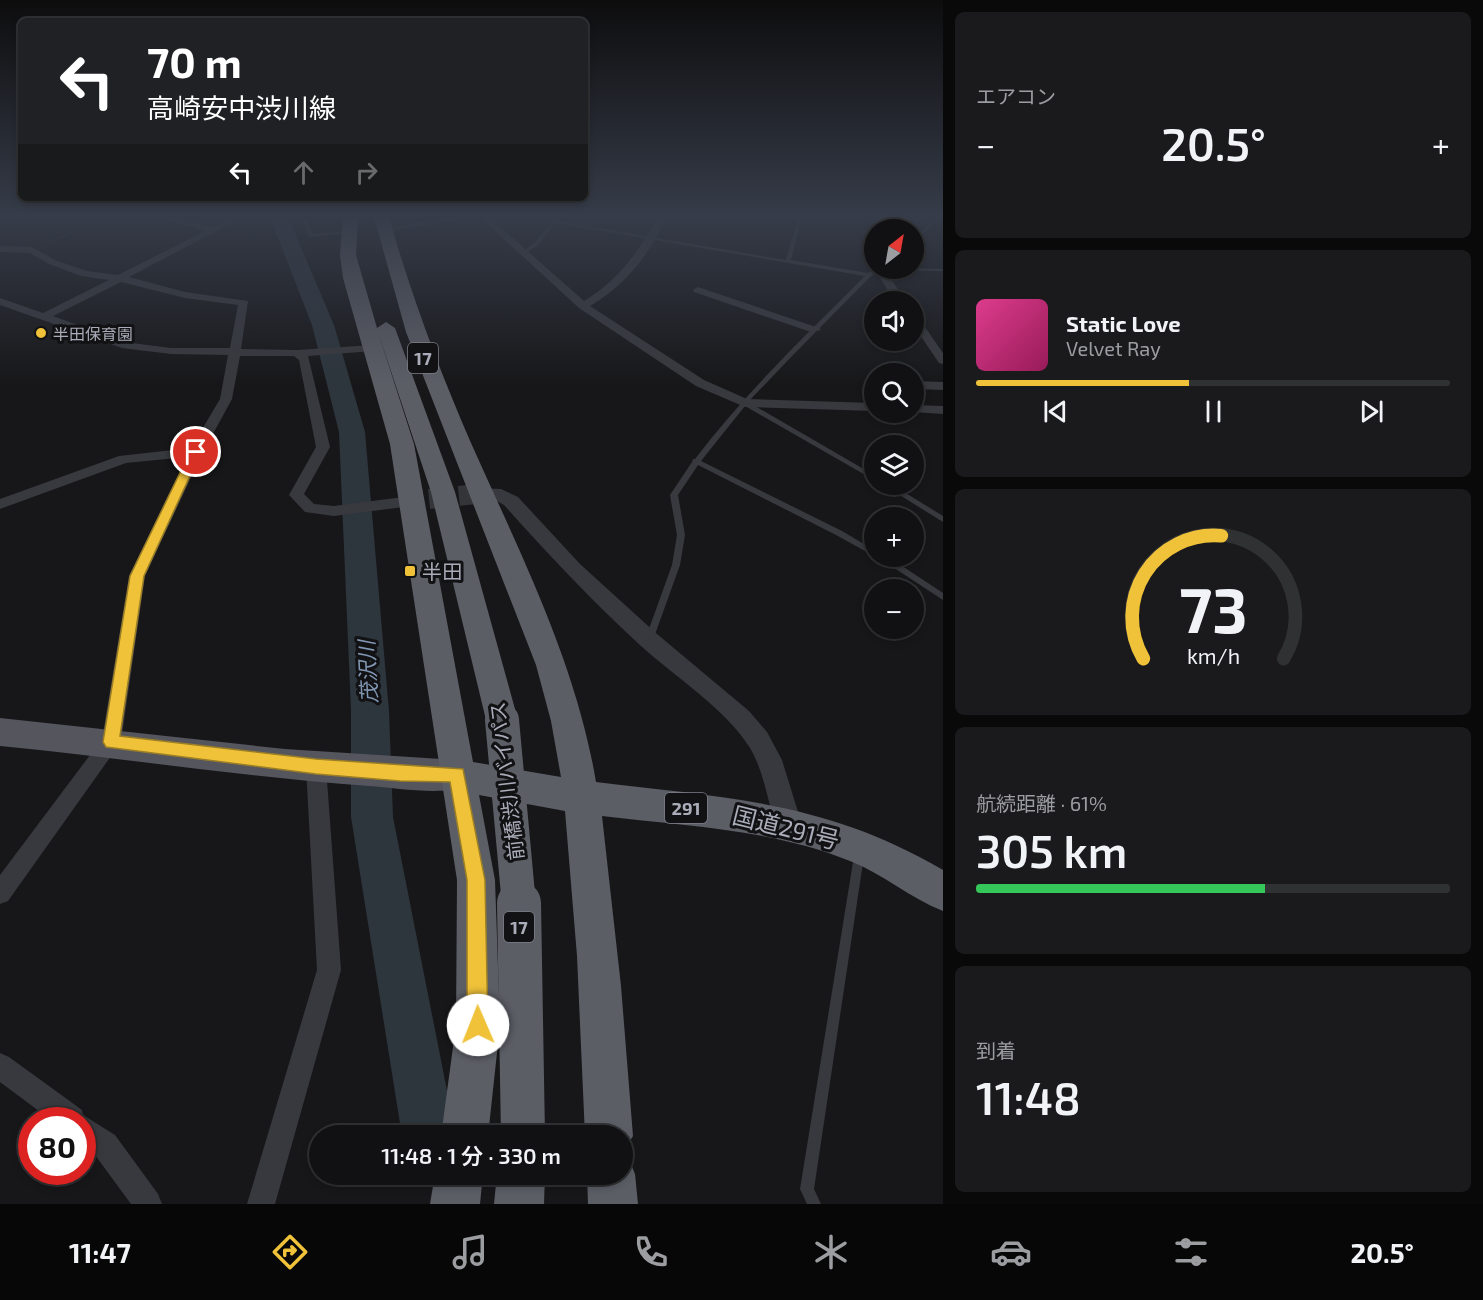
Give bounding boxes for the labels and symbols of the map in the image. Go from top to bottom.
north arrow [864,219,924,279]
place label: 半田保育園 [53,324,133,343]
marker: 半田保育園 [34,326,48,340]
road number: 17 [408,343,438,373]
pin [170,426,221,477]
place label: 半田 [422,559,462,583]
marker: 半田 [403,564,417,578]
water label: 茂沢川 [353,638,381,704]
street label: 前橋渋川バイパス [484,700,528,862]
road number: 291 [665,793,707,823]
street label: 国道291号 [730,800,842,854]
road number: 17 [504,912,534,942]
position arrow [446,993,510,1057]
speed limit sign: 80 [18,1107,96,1185]

